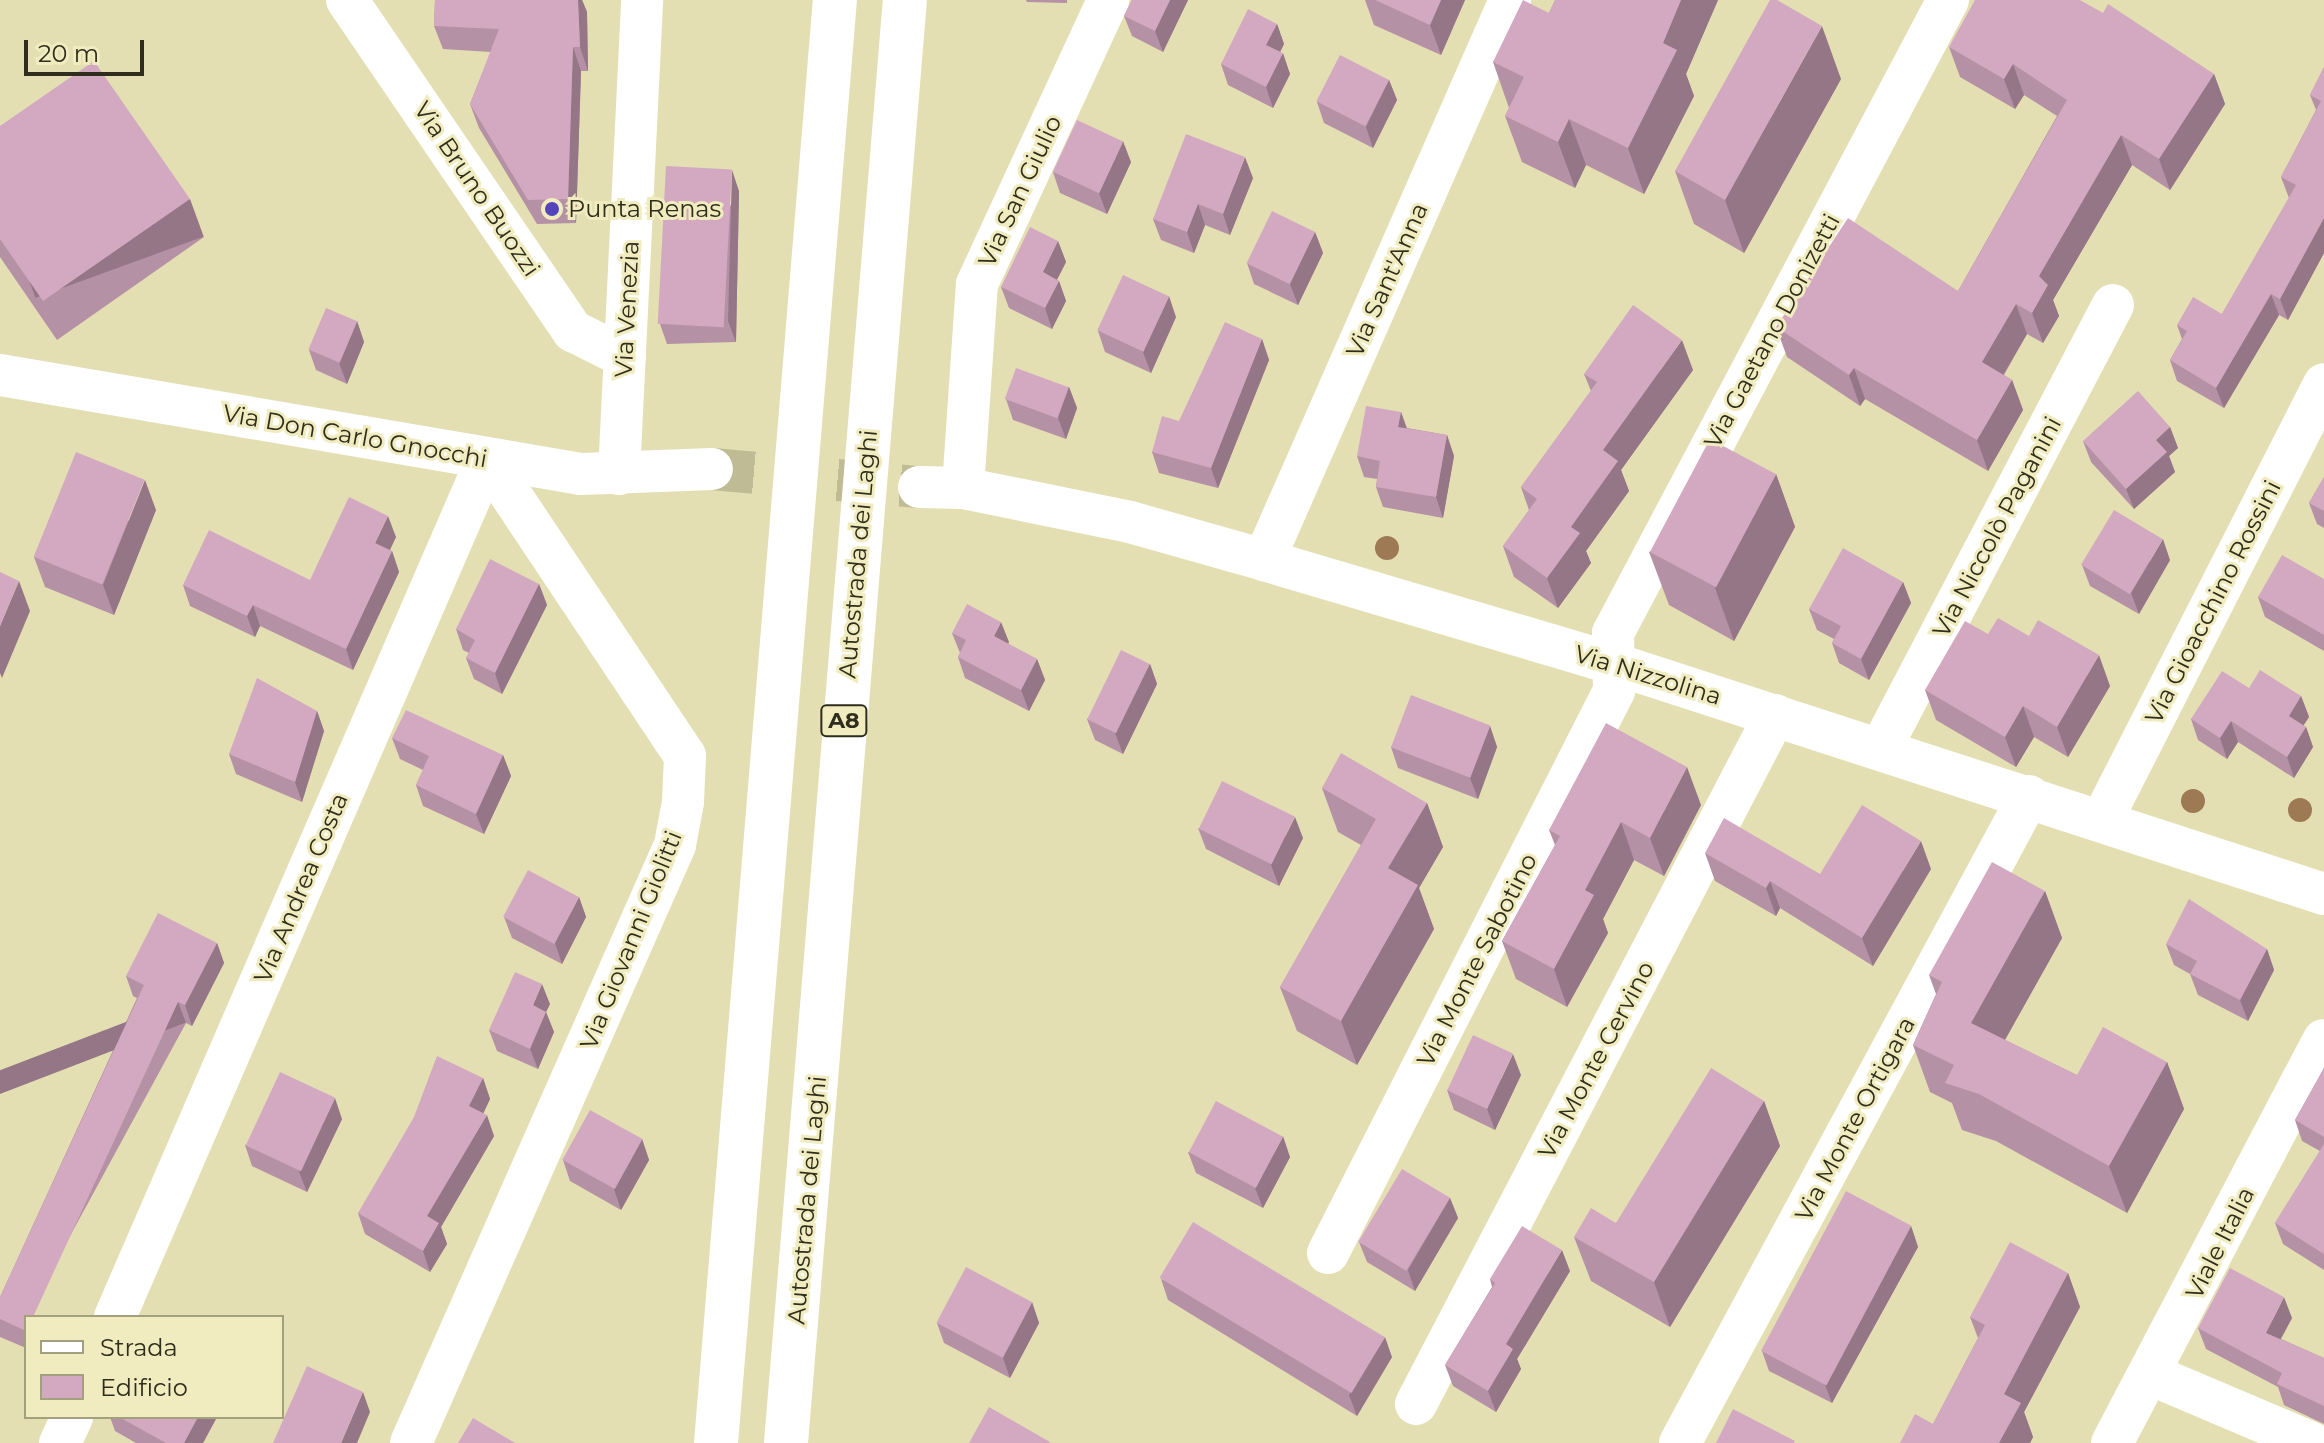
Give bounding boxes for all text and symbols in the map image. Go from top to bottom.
scale bar [28,24,148,74]
text: 20 m [38,39,99,68]
street label: Via Bruno Buozzi [408,96,546,282]
street label: Via San Giulio [972,111,1068,271]
place label: Punta Renas [568,195,721,223]
street label: Via Sant'Anna [1340,198,1434,362]
marker: Punta Renas [543,200,561,218]
street label: Via Gaetano Donizetti [1698,209,1846,453]
street label: Via Venezia [609,240,645,378]
street label: Via Don Carlo Gnocchi [221,399,489,473]
street label: Via Niccolò Paganini [1927,412,2067,642]
street label: Autostrada dei Laghi [833,429,883,679]
street label: Via Gioacchino Rossini [2139,476,2287,728]
street label: Via Nizzolina [1571,639,1725,711]
road number: A8 [820,703,868,739]
street label: Via Andrea Costa [248,789,354,987]
street label: Via Giovanni Giolitti [574,827,688,1053]
street label: Via Monte Sabotino [1411,849,1543,1071]
street label: Via Monte Cervino [1532,956,1660,1164]
street label: Via Monte Ortigara [1789,1012,1921,1226]
street label: Autostrada dei Laghi [782,1075,832,1325]
street label: Viale Italia [2179,1182,2261,1304]
legend [24,1315,284,1419]
text: Strada [100,1333,178,1362]
text: Edificio [100,1373,188,1402]

